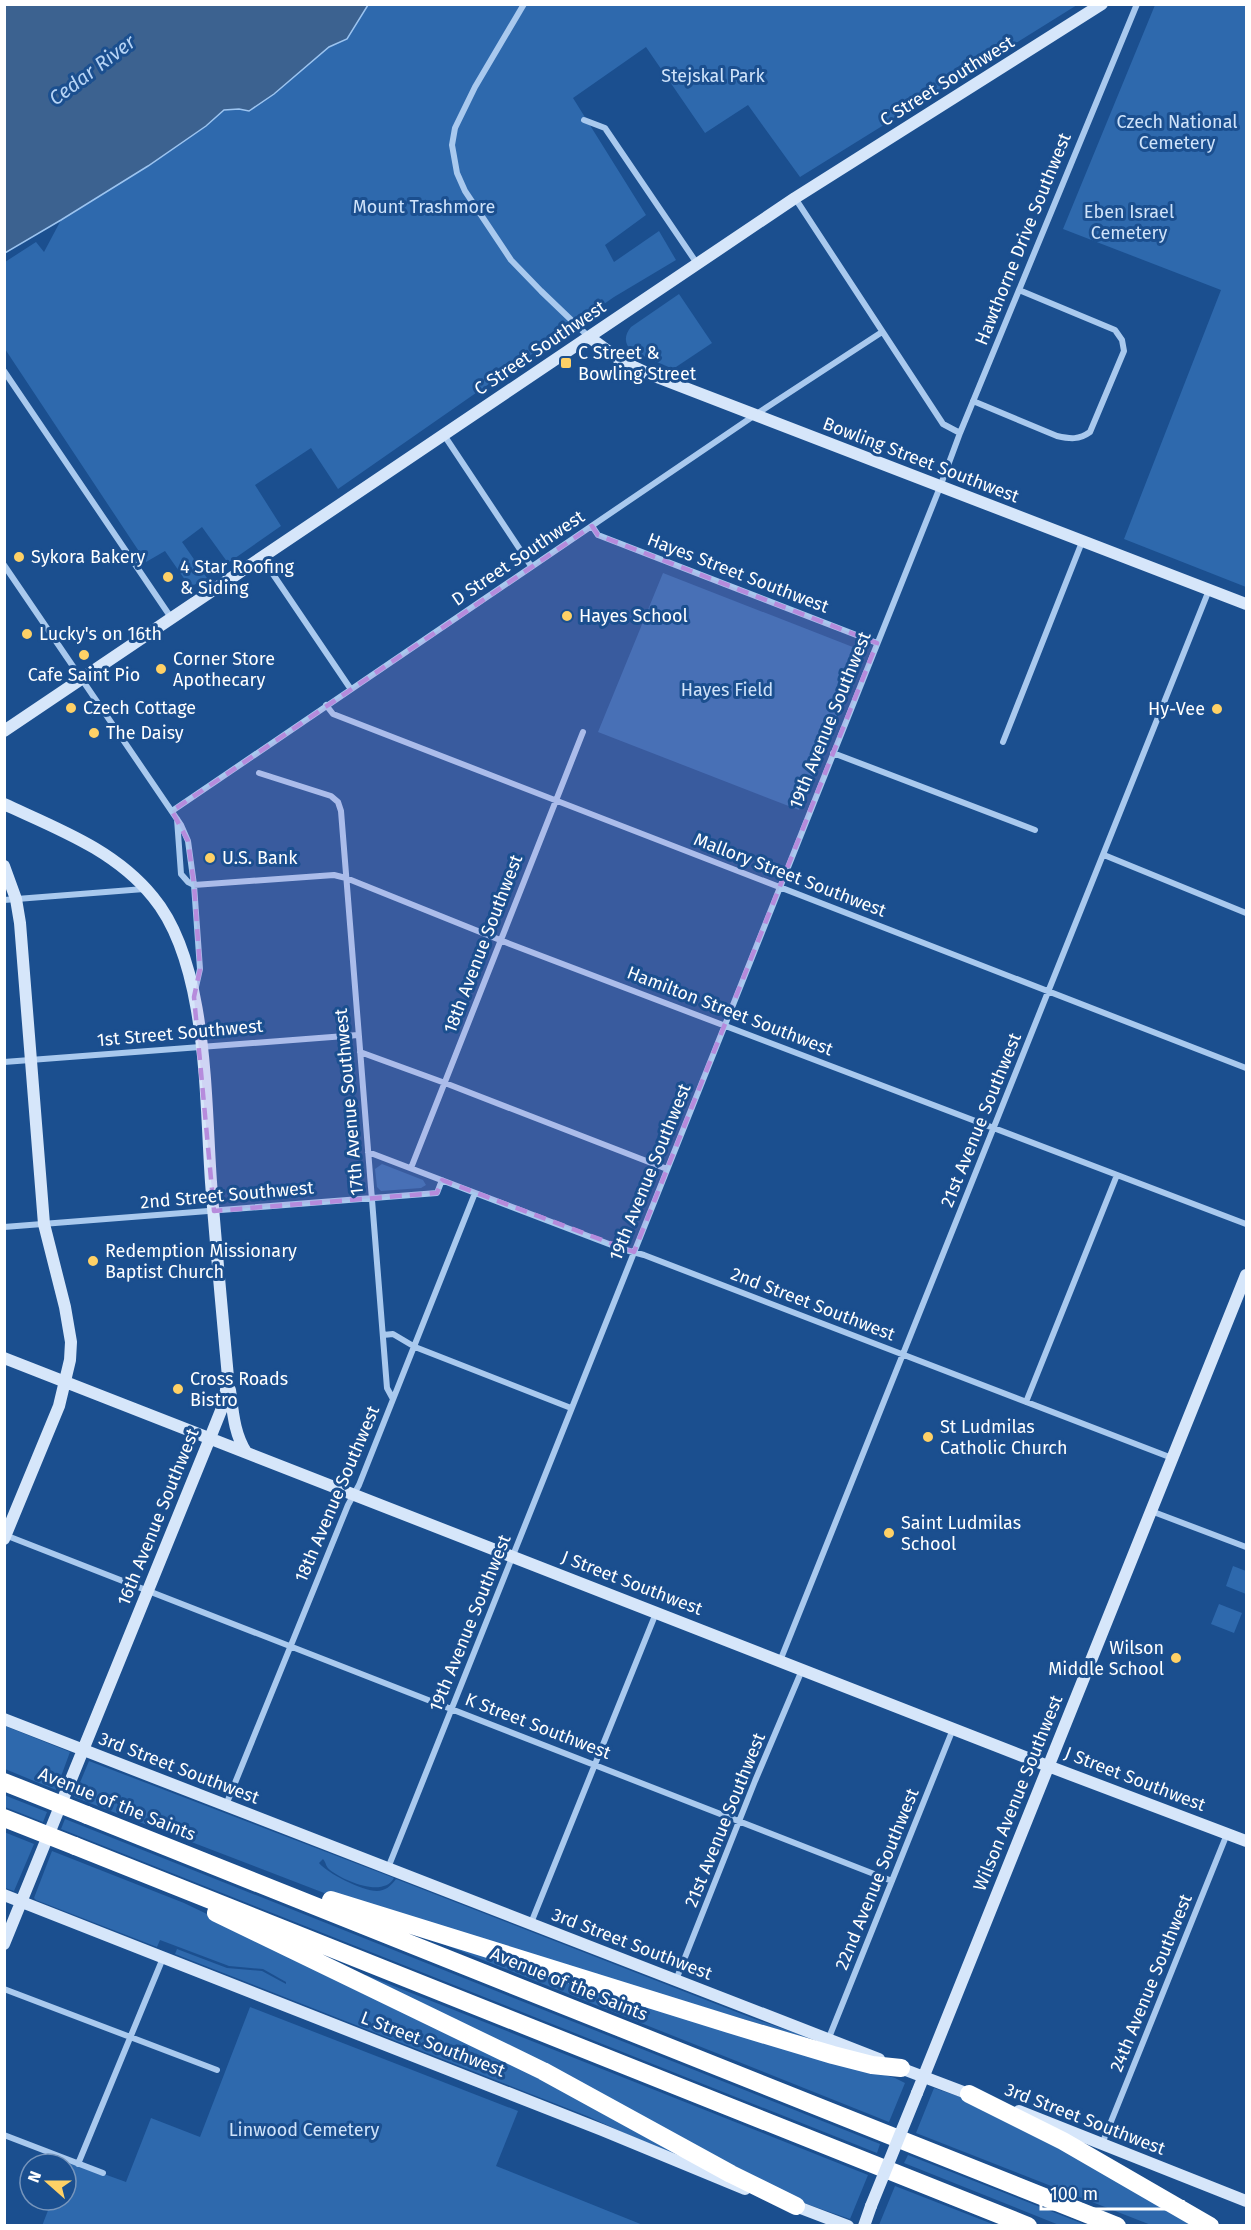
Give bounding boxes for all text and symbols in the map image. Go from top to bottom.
water label: Cedar River [44,29,141,110]
street label: C Street Southwest [876,31,1019,131]
park label: Stejskal Park [661,65,765,87]
park label: Czech National Cemetery [1116,111,1238,154]
street label: Hawthorne Drive Southwest [970,129,1076,348]
park label: Mount Trashmore [353,196,495,218]
park label: Eben Israel Cemetery [1084,201,1174,244]
street label: C Street Southwest [470,296,610,400]
place label: C Street & Bowling Street [578,342,697,385]
marker: C Street & Bowling Street [559,356,573,370]
street label: Bowling Street Southwest [820,412,1023,508]
street label: D Street Southwest [447,505,589,611]
street label: Hayes Street Southwest [644,528,832,618]
place label: Sykora Bakery [31,546,145,568]
marker: Sykora Bakery [12,550,26,564]
place label: 4 Star Roofing & Siding [180,556,295,599]
marker: 4 Star Roofing & Siding [161,570,175,584]
place label: Hayes School [579,605,688,627]
marker: Hayes School [560,609,574,623]
place label: Lucky's on 16th [39,623,162,645]
marker: Lucky's on 16th [20,627,34,641]
street label: 19th Avenue Southwest [784,628,876,812]
marker: Cafe Saint Pio [77,648,91,662]
place label: Corner Store Apothecary [173,648,275,691]
marker: Corner Store Apothecary [154,662,168,676]
place label: Cafe Saint Pio [28,664,140,686]
park label: Hayes Field [681,679,773,701]
place label: Czech Cottage [83,697,196,719]
place label: Hy-Vee [1148,698,1205,720]
marker: Czech Cottage [64,701,78,715]
marker: Hy-Vee [1210,702,1224,716]
place label: The Daisy [106,722,184,744]
marker: The Daisy [87,726,101,740]
street label: Mallory Street Southwest [691,828,890,922]
place label: U.S. Bank [222,847,298,869]
marker: U.S. Bank [203,851,217,865]
street label: 18th Avenue Southwest [439,851,527,1036]
street label: Hamilton Street Southwest [624,962,837,1061]
street label: 17th Avenue Southwest [330,1007,368,1196]
street label: 1st Street Southwest [96,1015,264,1051]
street label: 21st Avenue Southwest [936,1029,1026,1210]
street label: 19th Avenue Southwest [604,1080,696,1264]
street label: 2nd Street Southwest [139,1176,315,1214]
place label: Redemption Missionary Baptist Church [105,1240,297,1283]
marker: Redemption Missionary Baptist Church [86,1254,100,1268]
street label: 2nd Street Southwest [728,1263,899,1346]
place label: Cross Roads Bistro [190,1368,288,1411]
marker: Cross Roads Bistro [171,1382,185,1396]
street label: 18th Avenue Southwest [290,1402,384,1586]
place label: St Ludmilas Catholic Church [940,1416,1067,1459]
street label: 16th Avenue Southwest [112,1425,204,1609]
marker: St Ludmilas Catholic Church [921,1430,935,1444]
place label: Saint Ludmilas School [901,1512,1021,1555]
marker: Saint Ludmilas School [882,1526,896,1540]
street label: 19th Avenue Southwest [424,1531,516,1715]
street label: J Street Southwest [558,1546,706,1620]
place label: Wilson Middle School [1048,1637,1164,1680]
marker: Wilson Middle School [1169,1651,1183,1665]
street label: K Street Southwest [462,1688,614,1764]
street label: Wilson Avenue Southwest [969,1691,1068,1894]
street label: 3rd Street Southwest [96,1727,263,1809]
street label: 21st Avenue Southwest [680,1729,770,1910]
street label: J Street Southwest [1061,1742,1209,1816]
street label: Avenue of the Saints [35,1762,199,1846]
street label: 22nd Avenue Southwest [830,1785,924,1973]
street label: 24th Avenue Southwest [1105,1890,1197,2075]
street label: 3rd Street Southwest [549,1903,716,1985]
street label: Avenue of the Saints [487,1942,651,2026]
street label: L Street Southwest [358,2006,509,2082]
street label: 3rd Street Southwest [1002,2078,1169,2160]
park label: Linwood Cemetery [229,2119,379,2141]
north arrow [18,2152,78,2212]
text: N [24,2168,45,2185]
scale bar [1041,2173,1184,2211]
text: 100 m [1050,2183,1098,2205]

